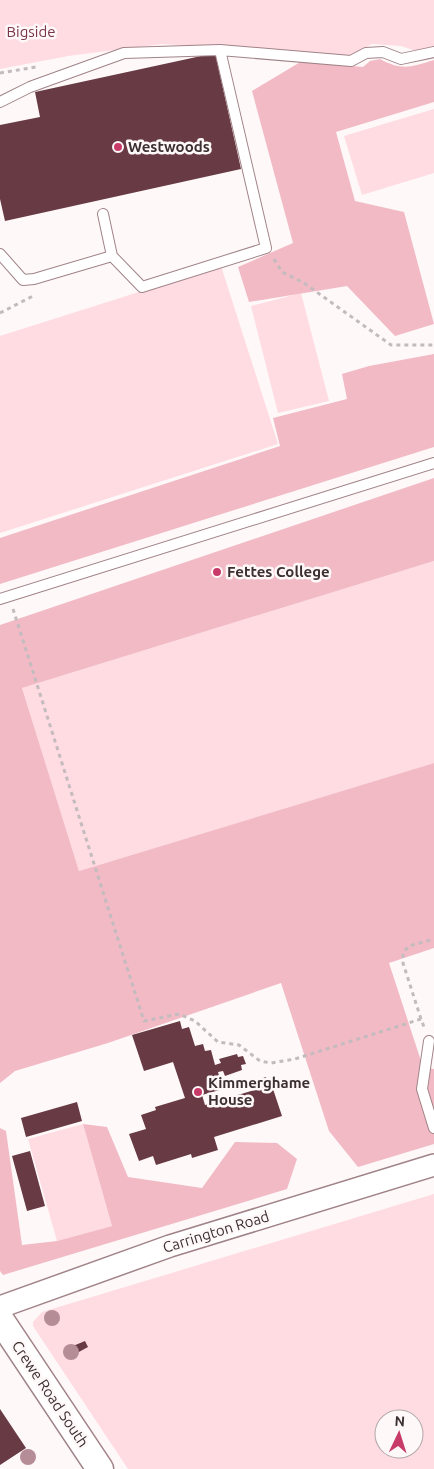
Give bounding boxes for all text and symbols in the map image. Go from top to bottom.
park label: Bigside [6,23,56,40]
place label: Westwoods [128,138,210,155]
marker: Westwoods [112,141,124,153]
place label: Fettes College [227,563,330,580]
marker: Fettes College [211,566,223,578]
place label: Kimmerghame House [208,1074,310,1108]
marker: Kimmerghame House [192,1086,204,1098]
street label: Carrington Road [161,1207,271,1256]
street label: Crewe Road South [9,1338,92,1450]
north arrow [374,1409,424,1459]
text: N [394,1413,406,1429]

